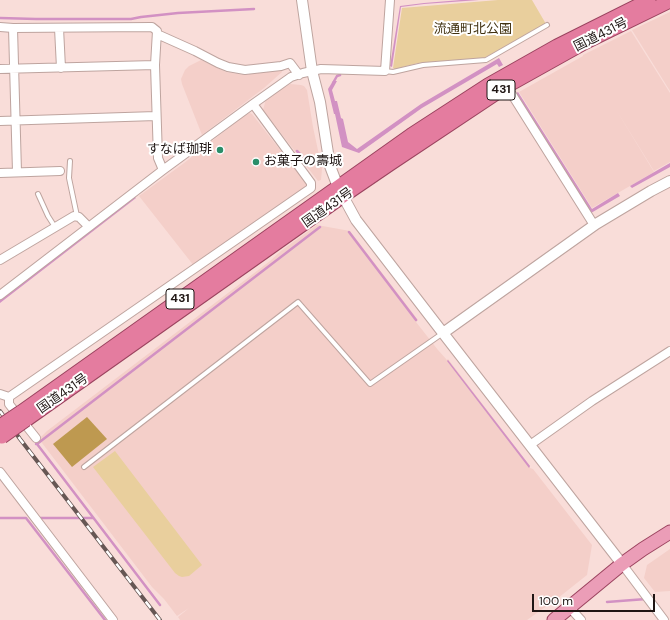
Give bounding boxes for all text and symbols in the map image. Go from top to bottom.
street label: 国道431号 [571,15,631,55]
park label: 流通町北公園 [434,22,512,38]
road number: 431 [487,80,515,100]
place label: すなば珈琲 [147,142,212,158]
marker: すなば珈琲 [215,145,225,155]
place label: お菓子の壽城 [264,154,342,170]
marker: お菓子の壽城 [251,157,261,167]
street label: 国道431号 [300,185,356,231]
road number: 431 [166,289,194,309]
street label: 国道431号 [35,371,91,417]
scale bar [534,586,657,612]
text: 100 m [539,593,573,609]

